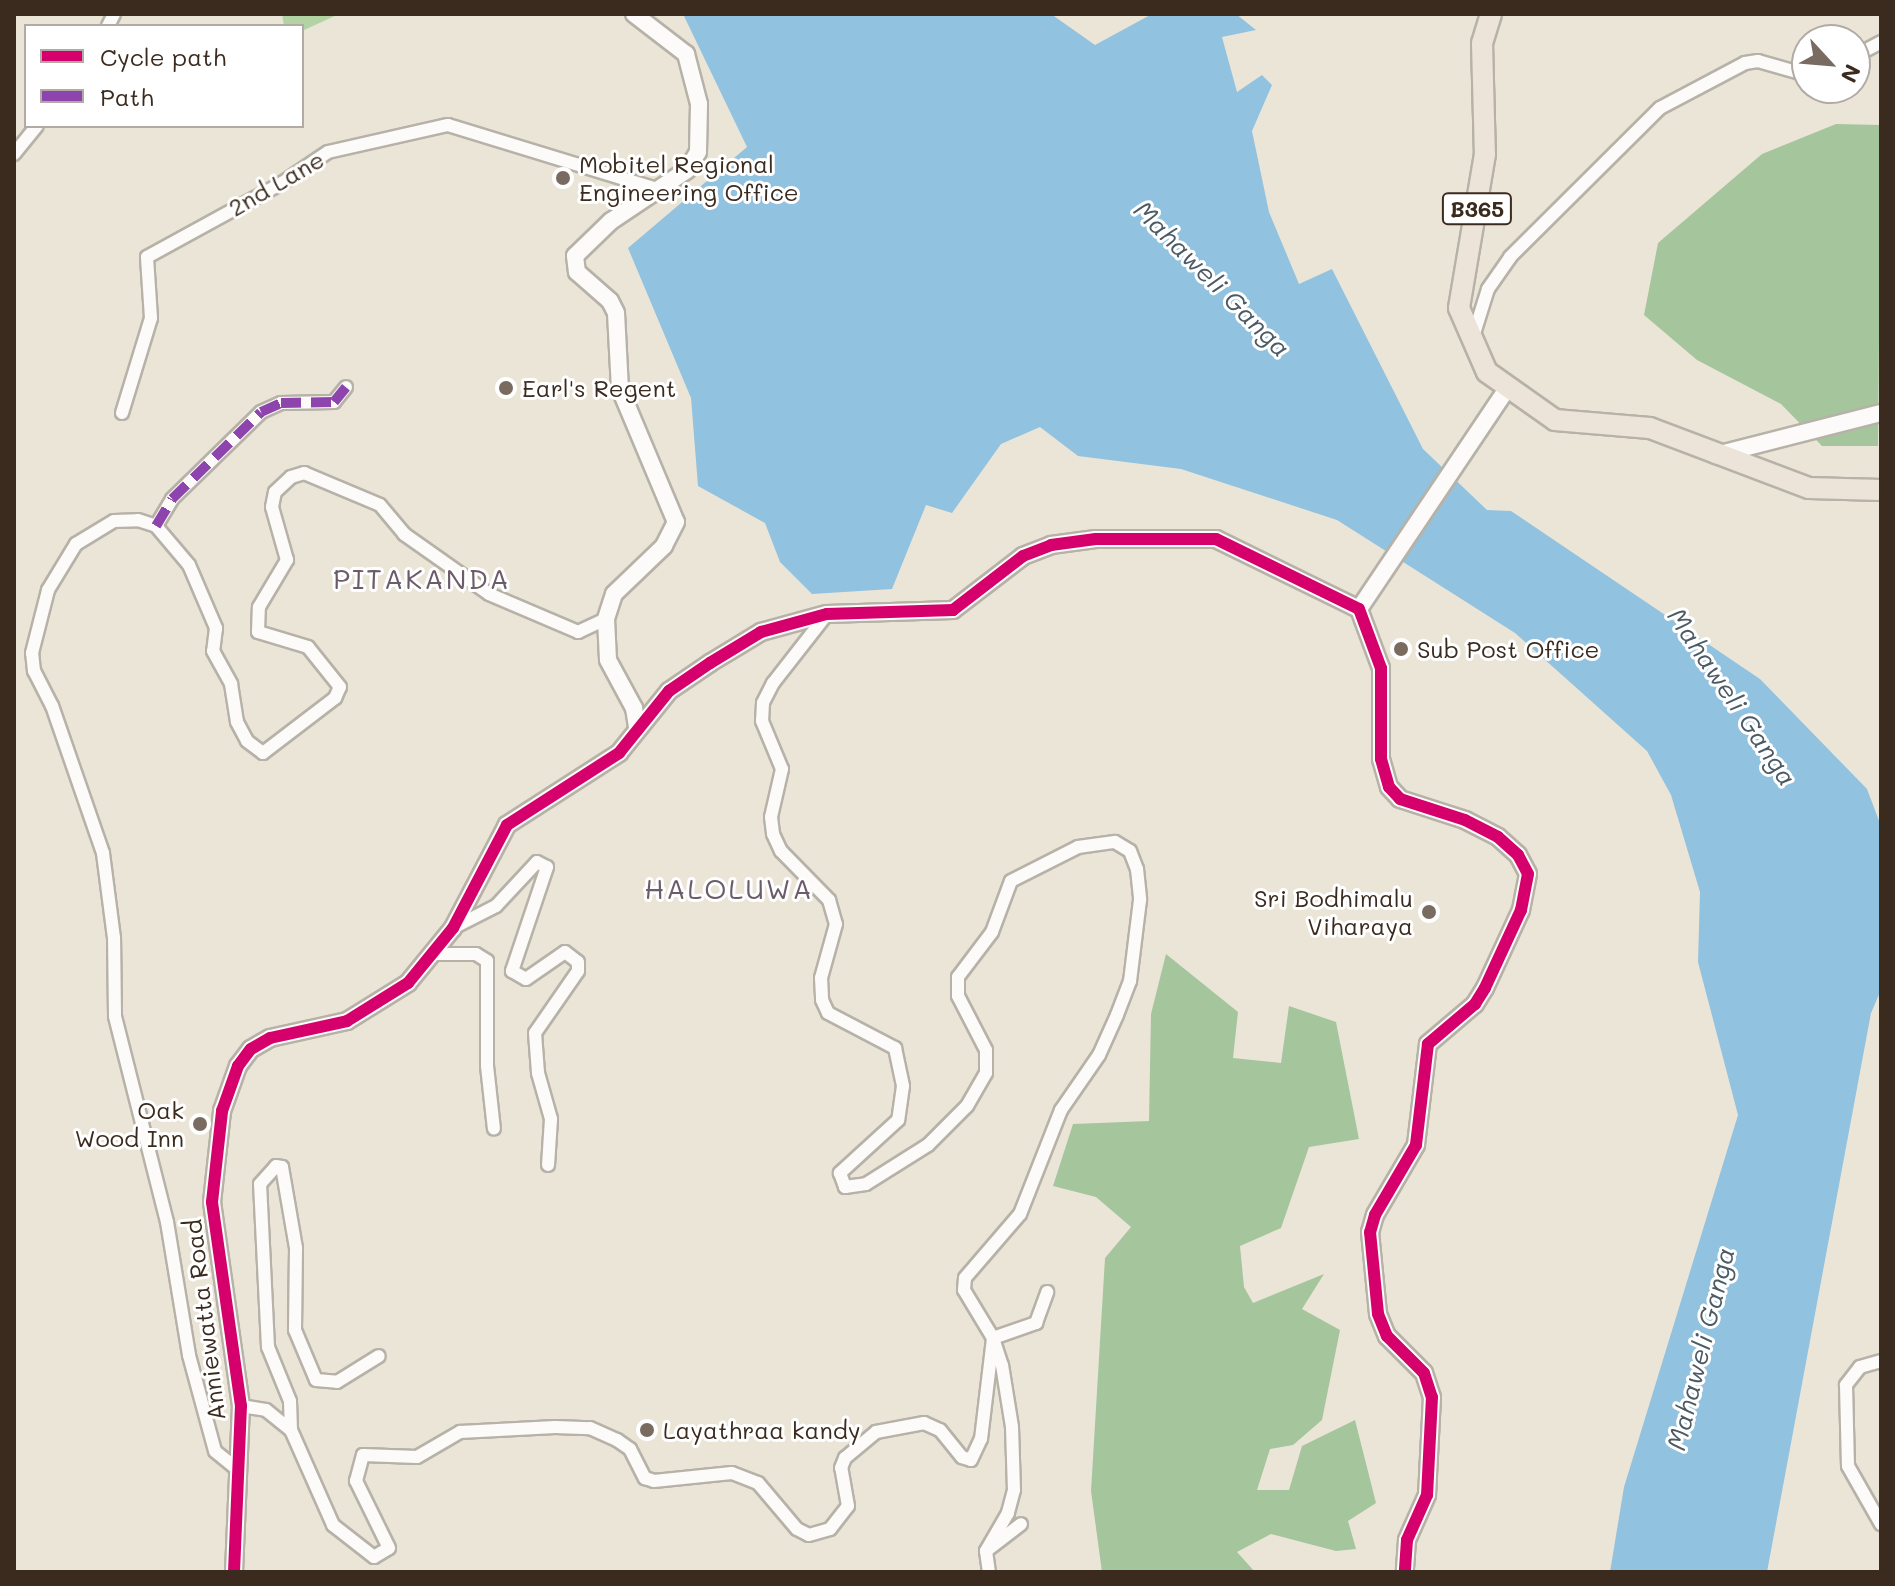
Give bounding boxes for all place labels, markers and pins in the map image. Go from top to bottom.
place label: Mobitel Regional Engineering Office [579,150,799,206]
marker: Mobitel Regional Engineering Office [554,169,572,187]
place label: Earl's Regent [522,374,676,402]
marker: Earl's Regent [497,379,515,397]
place label: Sub Post Office [1417,635,1599,663]
marker: Sub Post Office [1392,640,1410,658]
place label: Sri Bodhimalu Viharaya [1254,884,1413,940]
marker: Sri Bodhimalu Viharaya [1420,903,1438,921]
place label: Oak Wood Inn [74,1096,184,1152]
marker: Oak Wood Inn [191,1115,209,1133]
place label: Layathraa kandy [663,1416,861,1444]
marker: Layathraa kandy [638,1421,656,1439]

